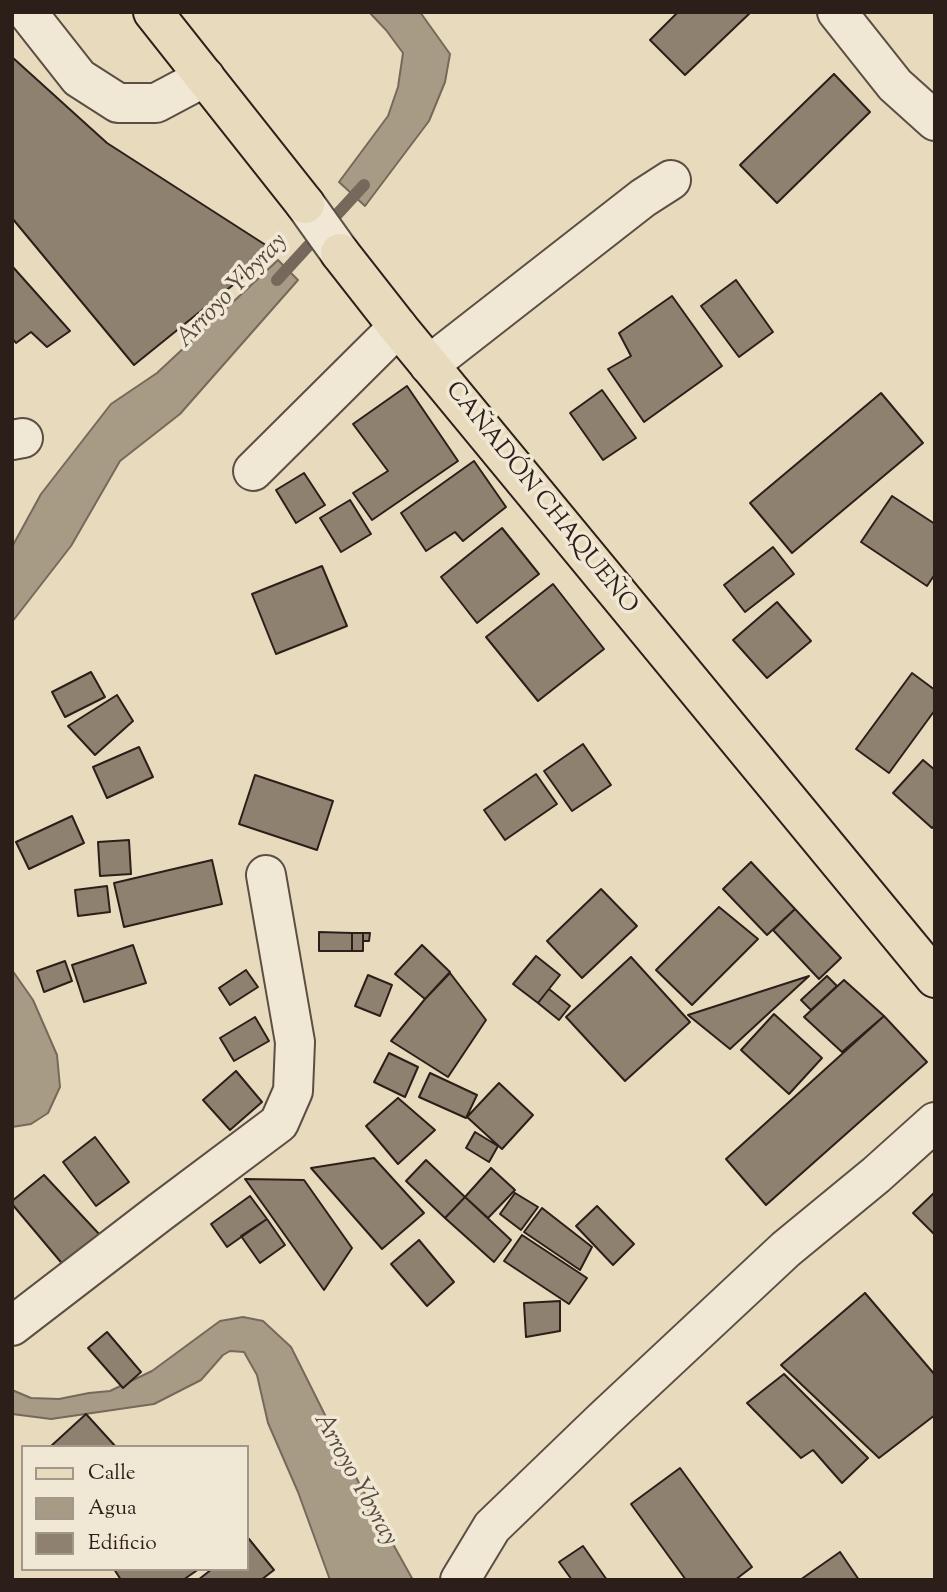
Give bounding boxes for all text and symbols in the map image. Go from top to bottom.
water label: Arroyo Ybyray [171,228,295,356]
street label: CAÑADÓN CHAQUEÑO [438,377,642,621]
water label: Arroyo Ybyray [305,1408,403,1552]
legend [21,1445,248,1571]
text: Calle [88,1459,136,1489]
text: Agua [88,1494,137,1524]
text: Edificio [88,1529,157,1559]

